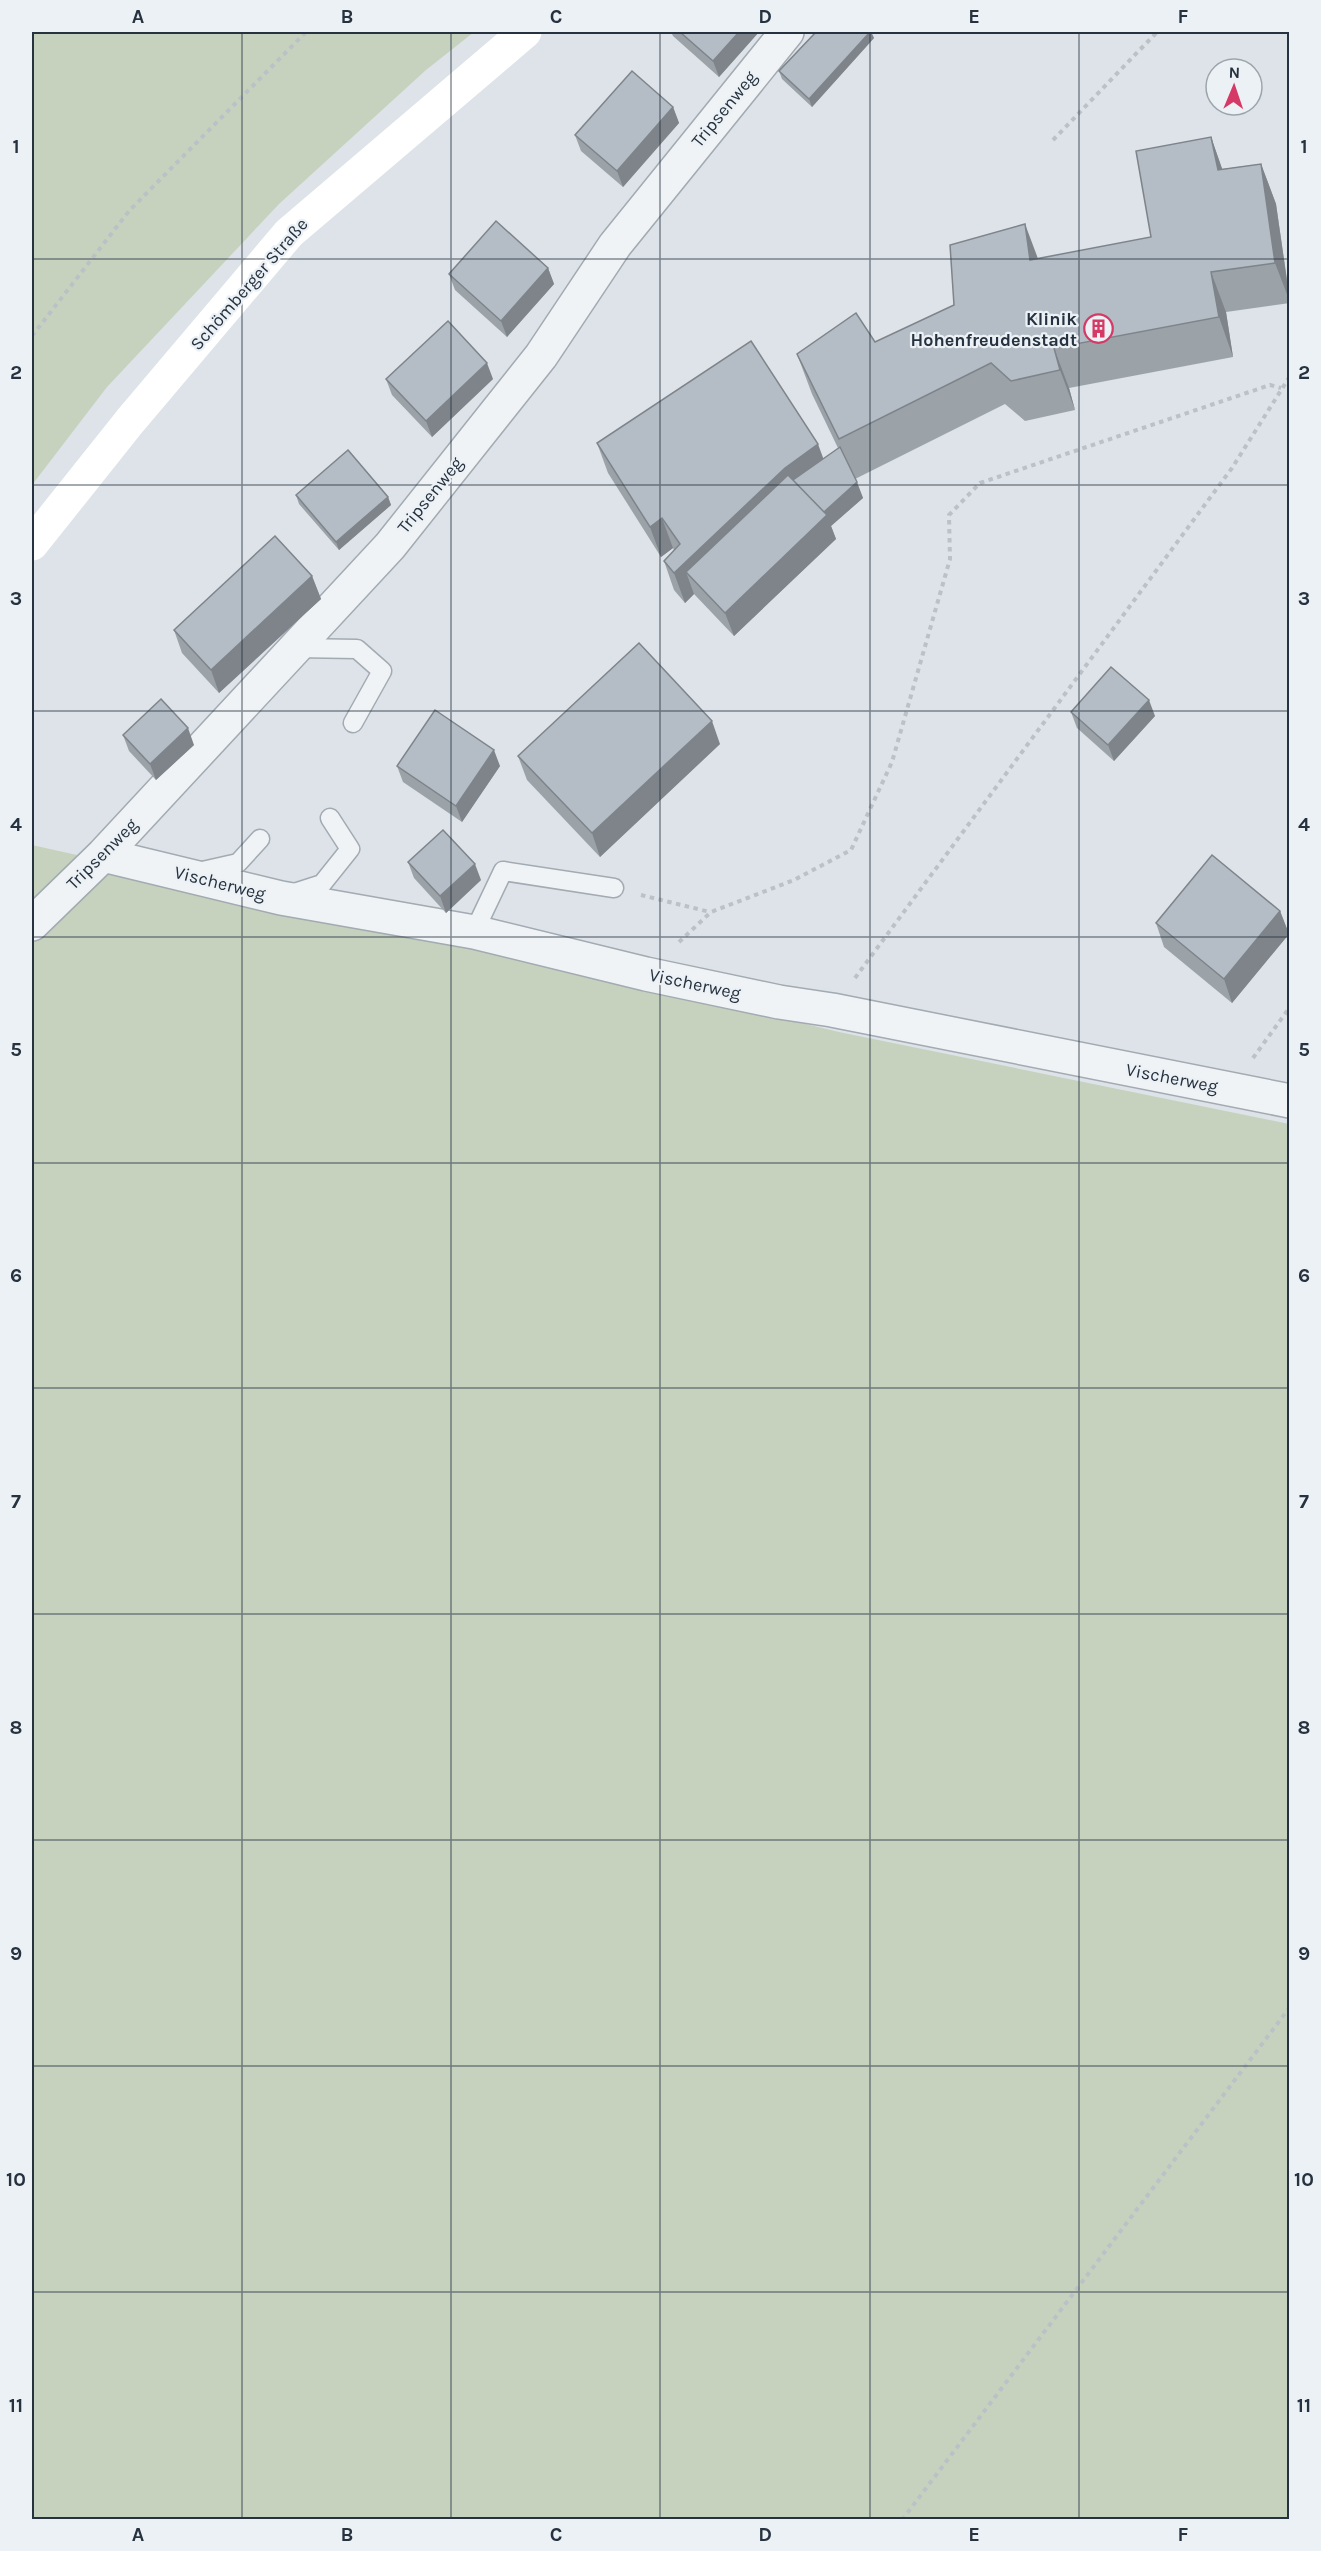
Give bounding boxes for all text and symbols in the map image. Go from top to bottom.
text: A [132,5,145,28]
text: B [341,5,353,28]
text: C [550,5,562,28]
text: D [758,5,772,28]
text: E [968,5,980,28]
text: F [1178,5,1189,28]
north arrow [1204,57,1264,117]
text: N [1228,63,1241,82]
street label: Tripsenweg [686,66,762,152]
text: 1 [12,135,20,158]
text: 1 [1300,135,1308,158]
street label: Schömberger Straße [185,213,313,355]
place label: Klinik Hohenfreudenstadt [911,308,1077,351]
building icon: Klinik Hohenfreudenstadt [1082,313,1114,345]
text: 2 [10,361,22,384]
text: 2 [1298,361,1310,384]
street label: Tripsenweg [392,452,468,538]
text: 3 [10,587,22,610]
text: 3 [1298,587,1310,610]
text: 4 [10,813,22,836]
text: 4 [1298,813,1310,836]
street label: Tripsenweg [62,814,142,894]
street label: Vischerweg [172,861,268,905]
street label: Vischerweg [647,964,743,1004]
text: 5 [10,1038,22,1061]
text: 5 [1298,1038,1310,1061]
street label: Vischerweg [1124,1058,1220,1098]
text: 6 [10,1264,22,1287]
text: 6 [1298,1264,1310,1287]
text: 7 [11,1490,21,1513]
text: 7 [1299,1490,1309,1513]
text: 8 [10,1716,22,1739]
text: 8 [1298,1716,1310,1739]
text: 9 [10,1942,22,1965]
text: 9 [1298,1942,1310,1965]
text: 10 [6,2168,26,2191]
text: 10 [1294,2168,1314,2191]
text: 11 [9,2394,23,2417]
text: 11 [1297,2394,1311,2417]
text: A [132,2523,145,2546]
text: B [341,2523,353,2546]
text: C [550,2523,562,2546]
text: D [758,2523,772,2546]
text: E [968,2523,980,2546]
text: F [1178,2523,1189,2546]

